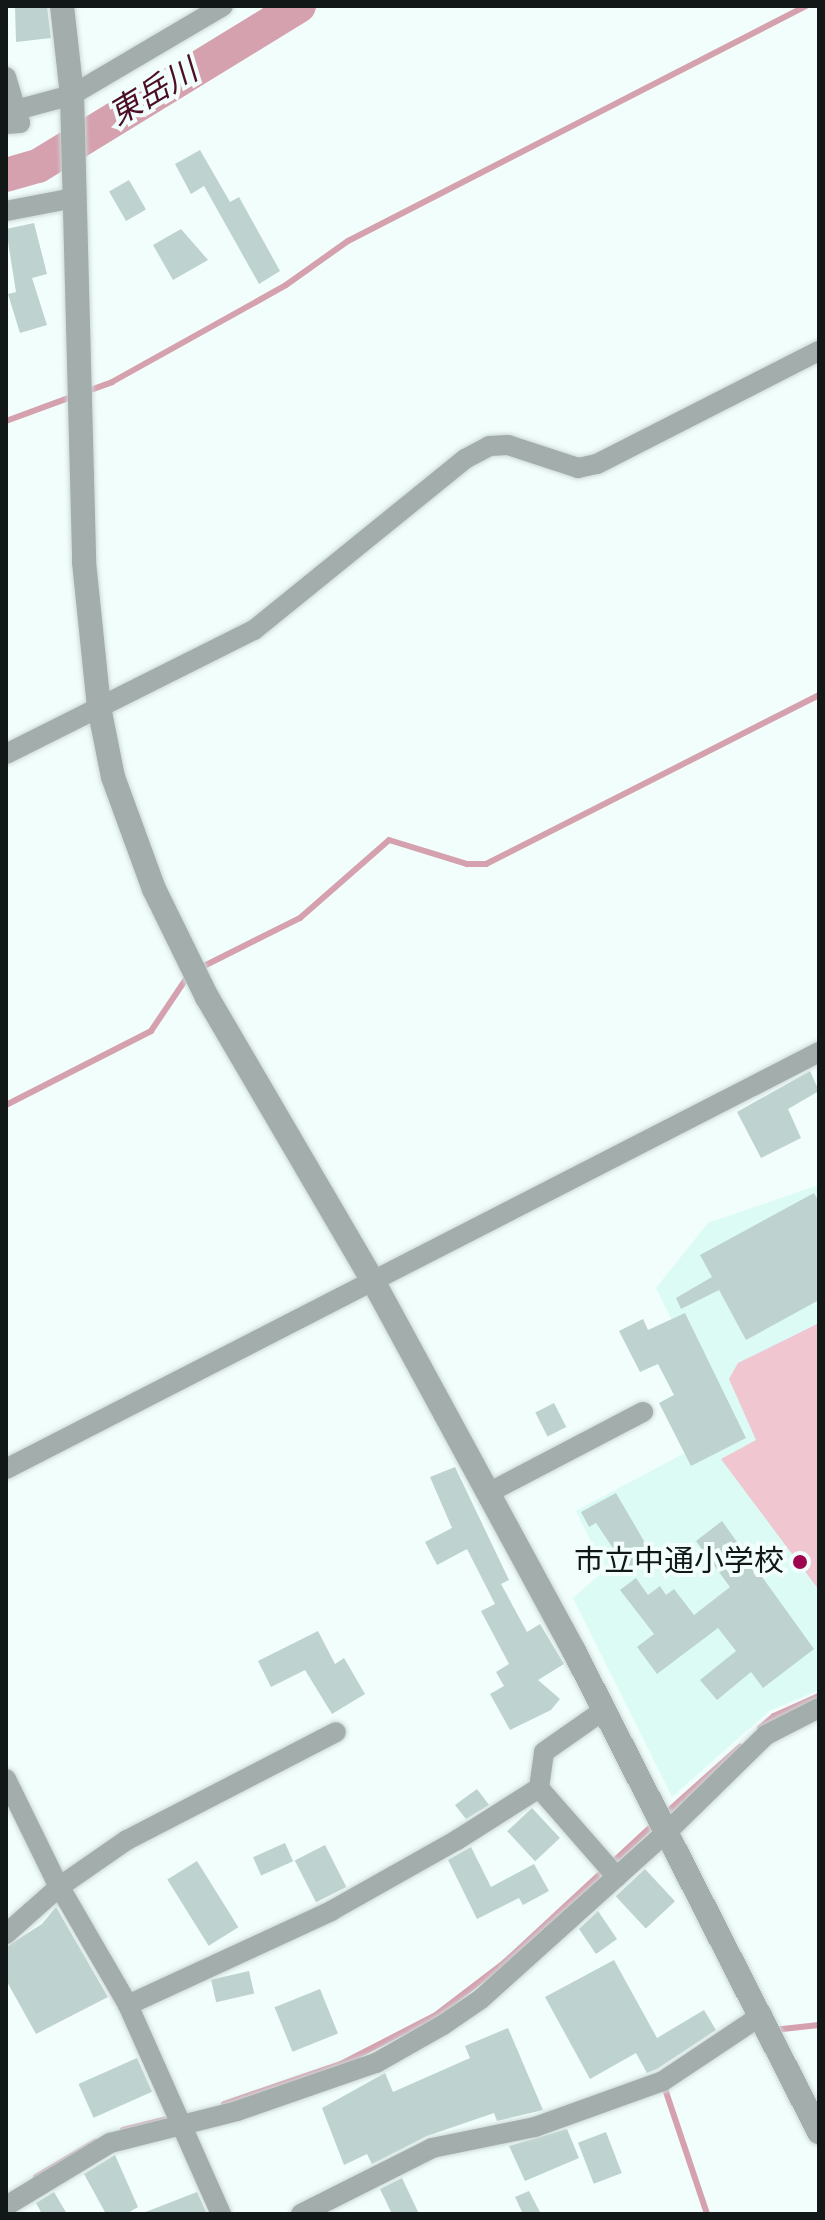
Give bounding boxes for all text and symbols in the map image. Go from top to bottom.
water label: 東岳川 [103,53,205,135]
place label: 市立中通小学校 [574,1544,784,1580]
marker: 市立中通小学校 [791,1553,809,1571]

